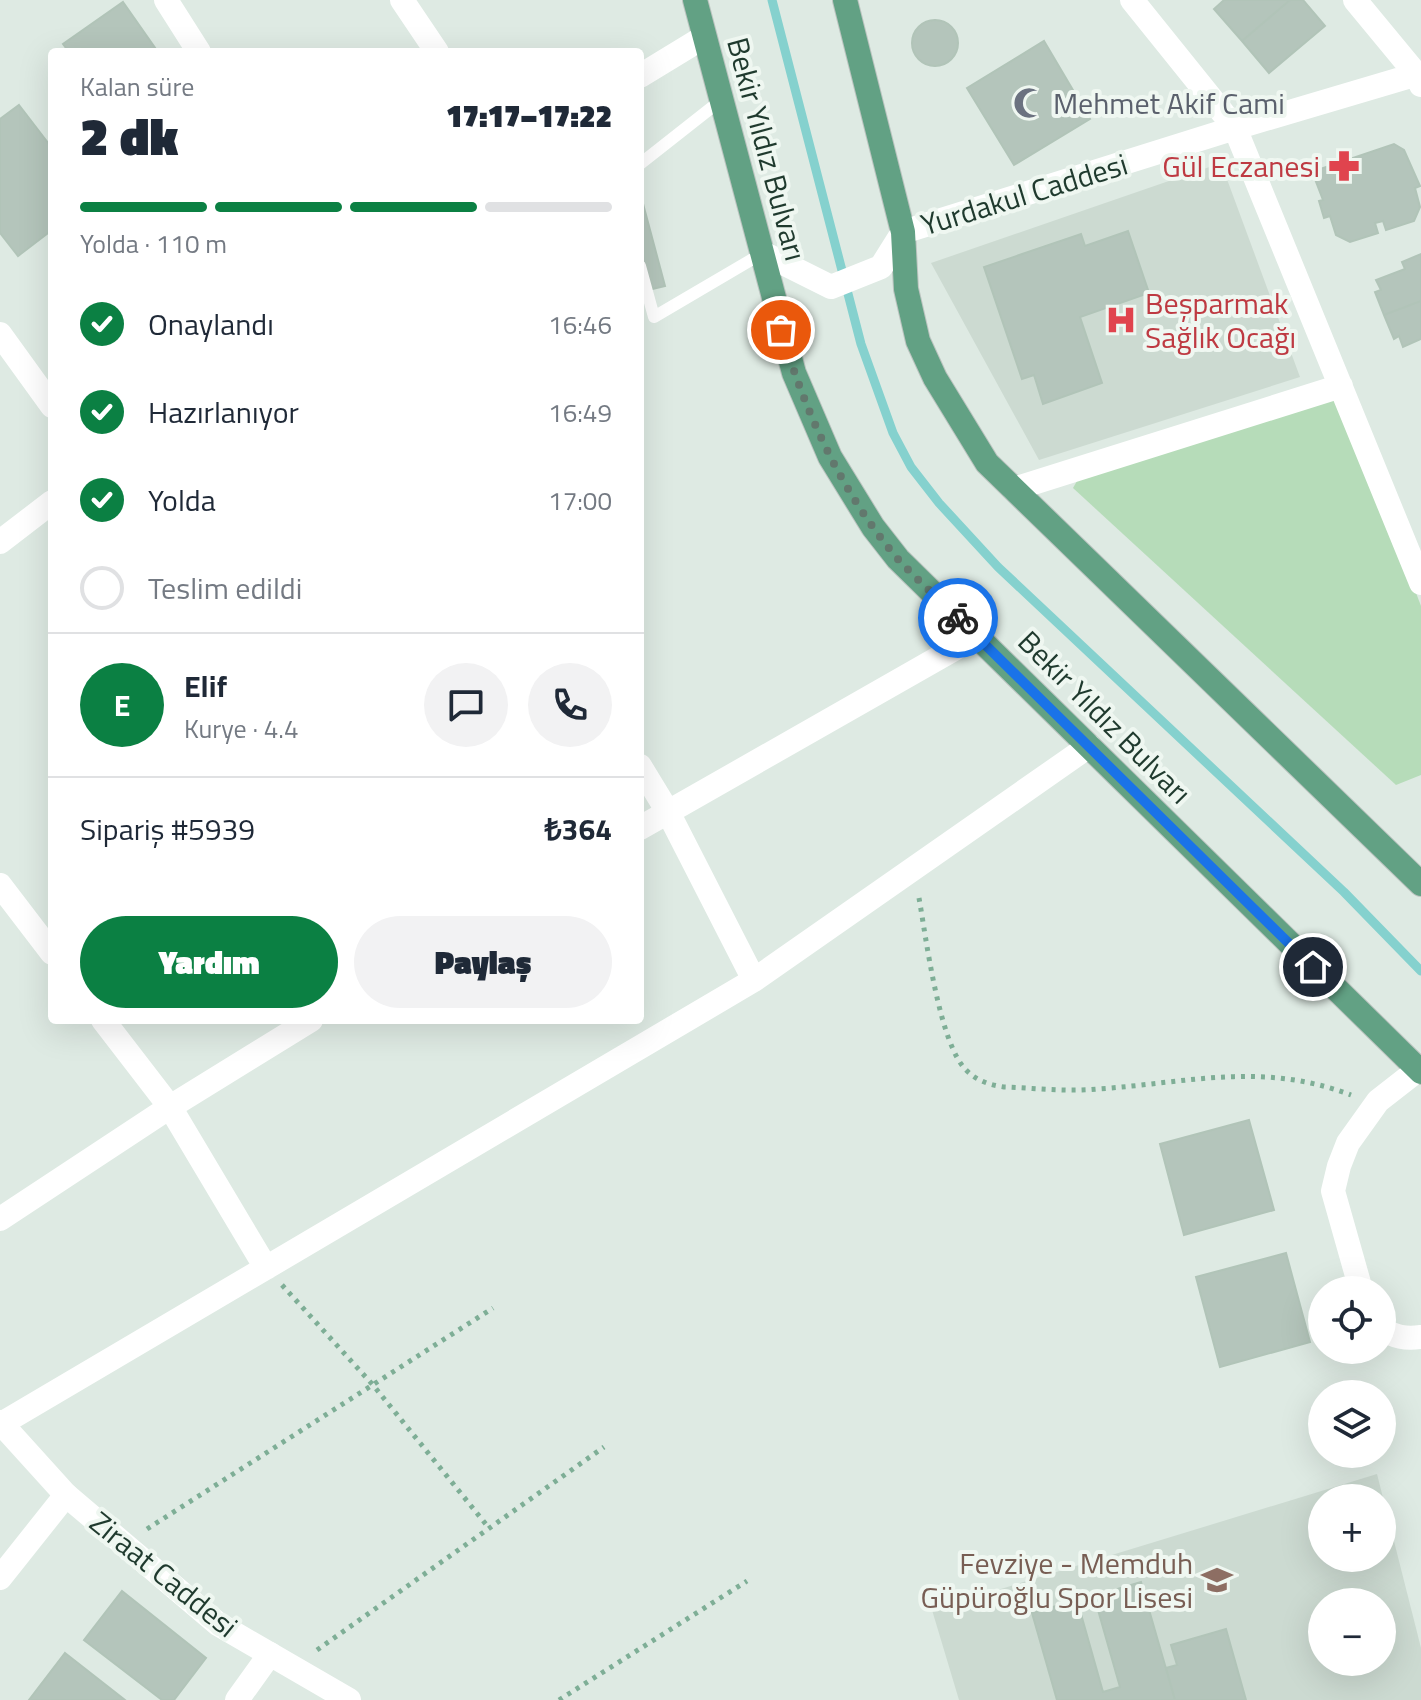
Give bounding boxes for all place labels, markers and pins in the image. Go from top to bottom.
place label: Mehmet Akif Cami [1053,80,1285,126]
mosque icon: Mehmet Akif Cami [1012,86,1046,120]
place label: Gül Eczanesi [1162,143,1320,189]
pharmacy icon: Gül Eczanesi [1327,149,1361,183]
place label: Beşparmak Sağlık Ocağı [1145,280,1296,360]
pin [747,296,815,364]
hospital icon: Beşparmak Sağlık Ocağı [1104,303,1138,337]
pin [1279,933,1347,1001]
place label: Fevziye - Memduh Güpüroğlu Spor Lisesi [921,1540,1193,1620]
school or university icon: Fevziye - Memduh Güpüroğlu Spor Lisesi [1200,1563,1234,1597]

